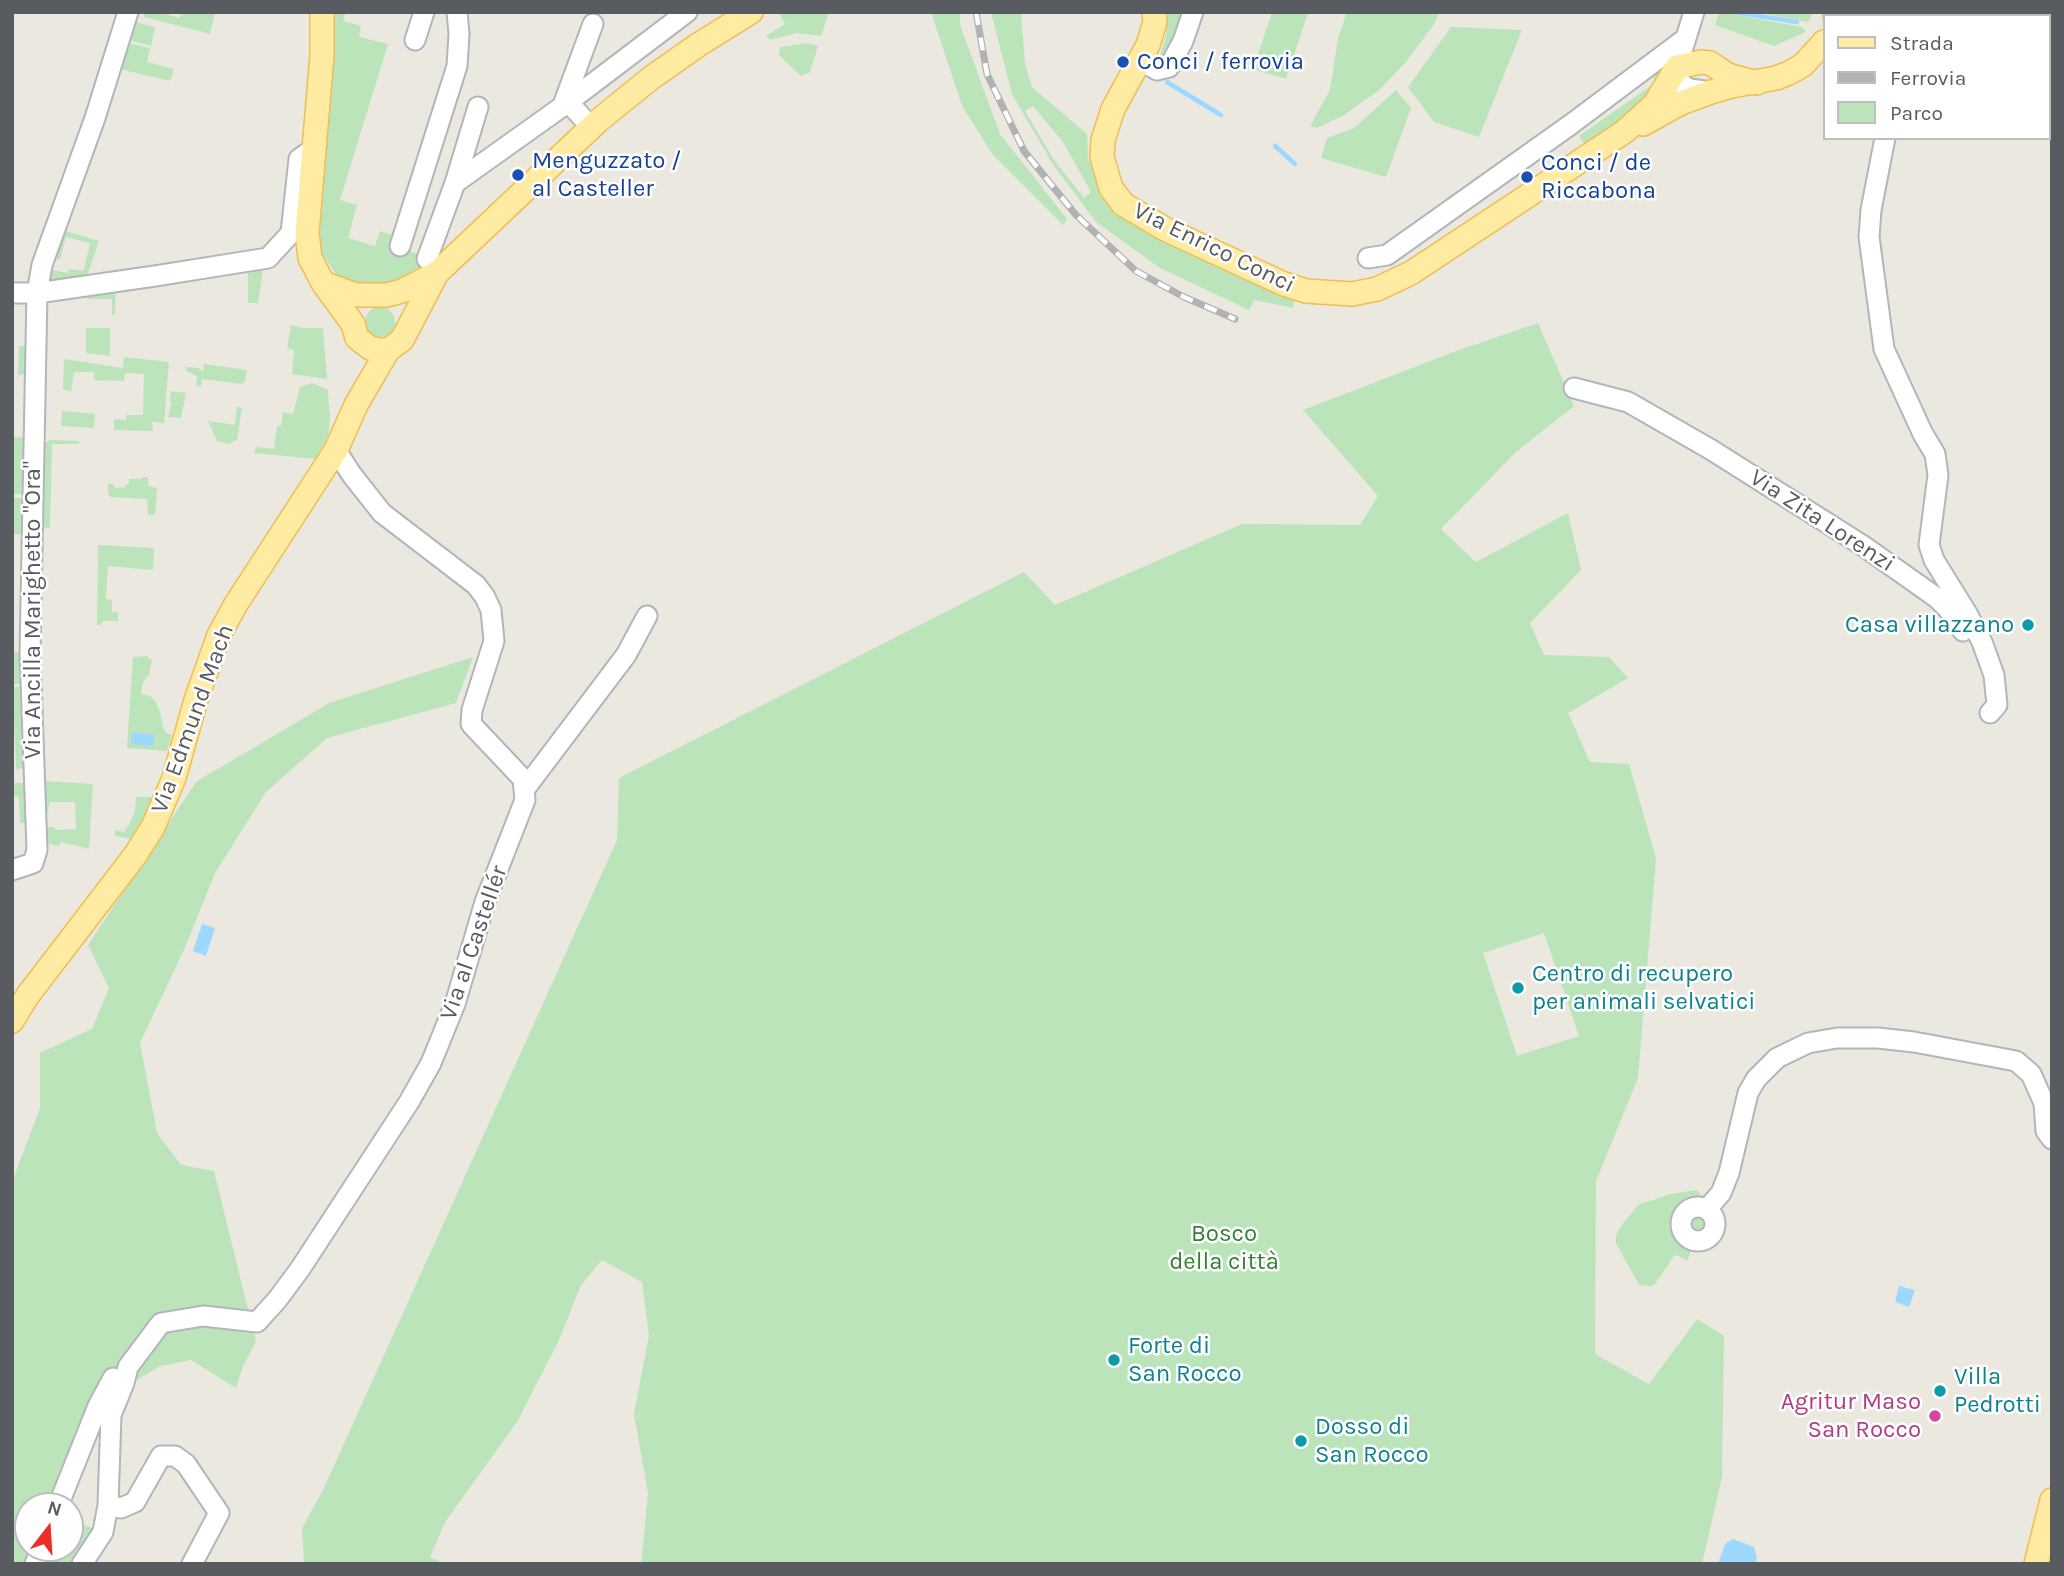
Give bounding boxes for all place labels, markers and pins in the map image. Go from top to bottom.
place label: Conci / ferrovia [1137,48,1304,76]
marker: Conci / ferrovia [1115,54,1131,70]
place label: Menguzzato / al Casteller [532,147,681,203]
place label: Conci / de Riccabona [1541,149,1656,205]
marker: Menguzzato / al Casteller [510,167,526,183]
marker: Conci / de Riccabona [1519,169,1535,185]
place label: Casa villazzano [1845,611,2014,639]
marker: Casa villazzano [2020,617,2036,633]
place label: Centro di recupero per animali selvatici [1532,960,1755,1016]
marker: Centro di recupero per animali selvatici [1510,980,1526,996]
place label: Forte di San Rocco [1128,1332,1242,1388]
marker: Forte di San Rocco [1106,1352,1122,1368]
place label: Villa Pedrotti [1954,1363,2041,1419]
marker: Villa Pedrotti [1932,1383,1948,1399]
place label: Agritur Maso San Rocco [1781,1388,1921,1444]
marker: Agritur Maso San Rocco [1927,1408,1943,1424]
place label: Dosso di San Rocco [1315,1413,1429,1469]
marker: Dosso di San Rocco [1293,1433,1309,1449]

